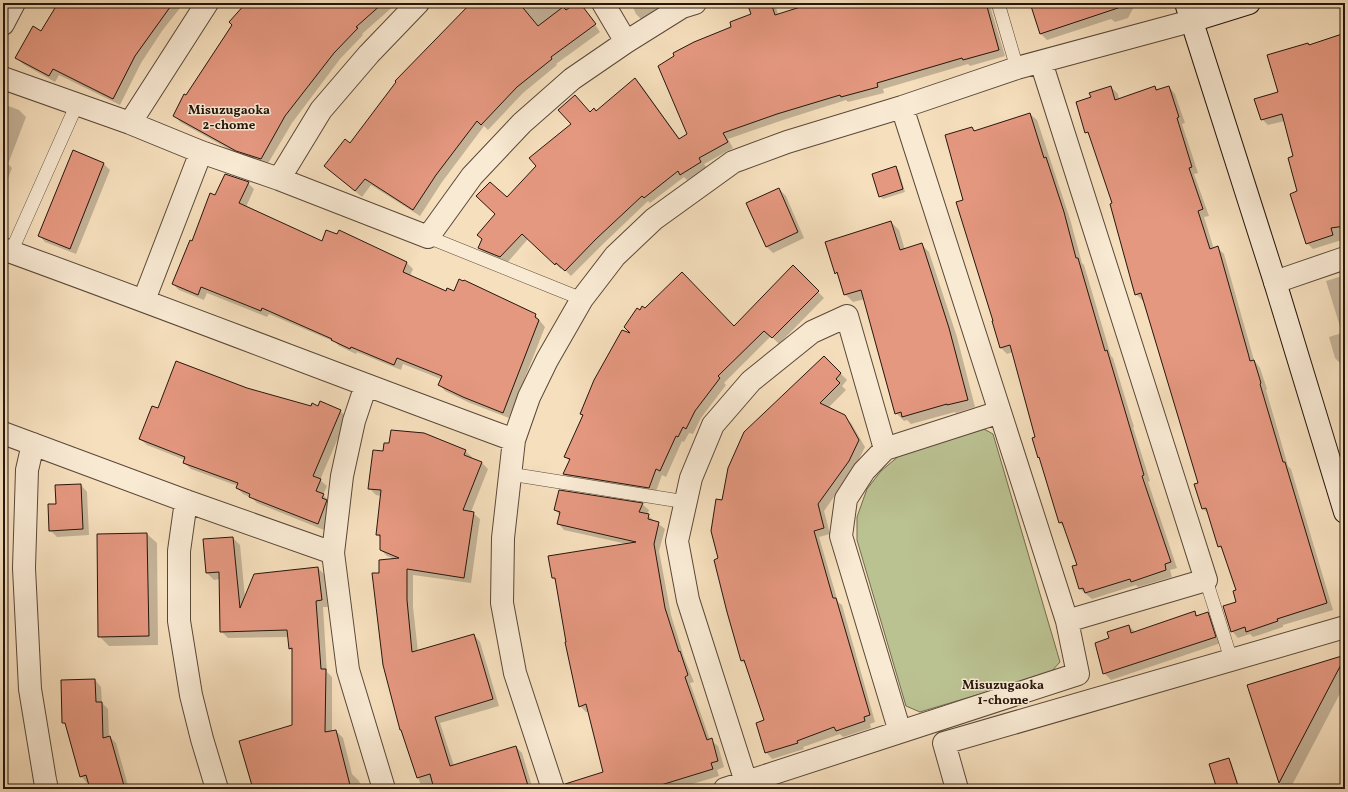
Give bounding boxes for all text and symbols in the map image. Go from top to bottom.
district label: Misuzugaoka 2-chome [188,102,270,135]
district label: Misuzugaoka 1-chome [962,677,1044,710]

